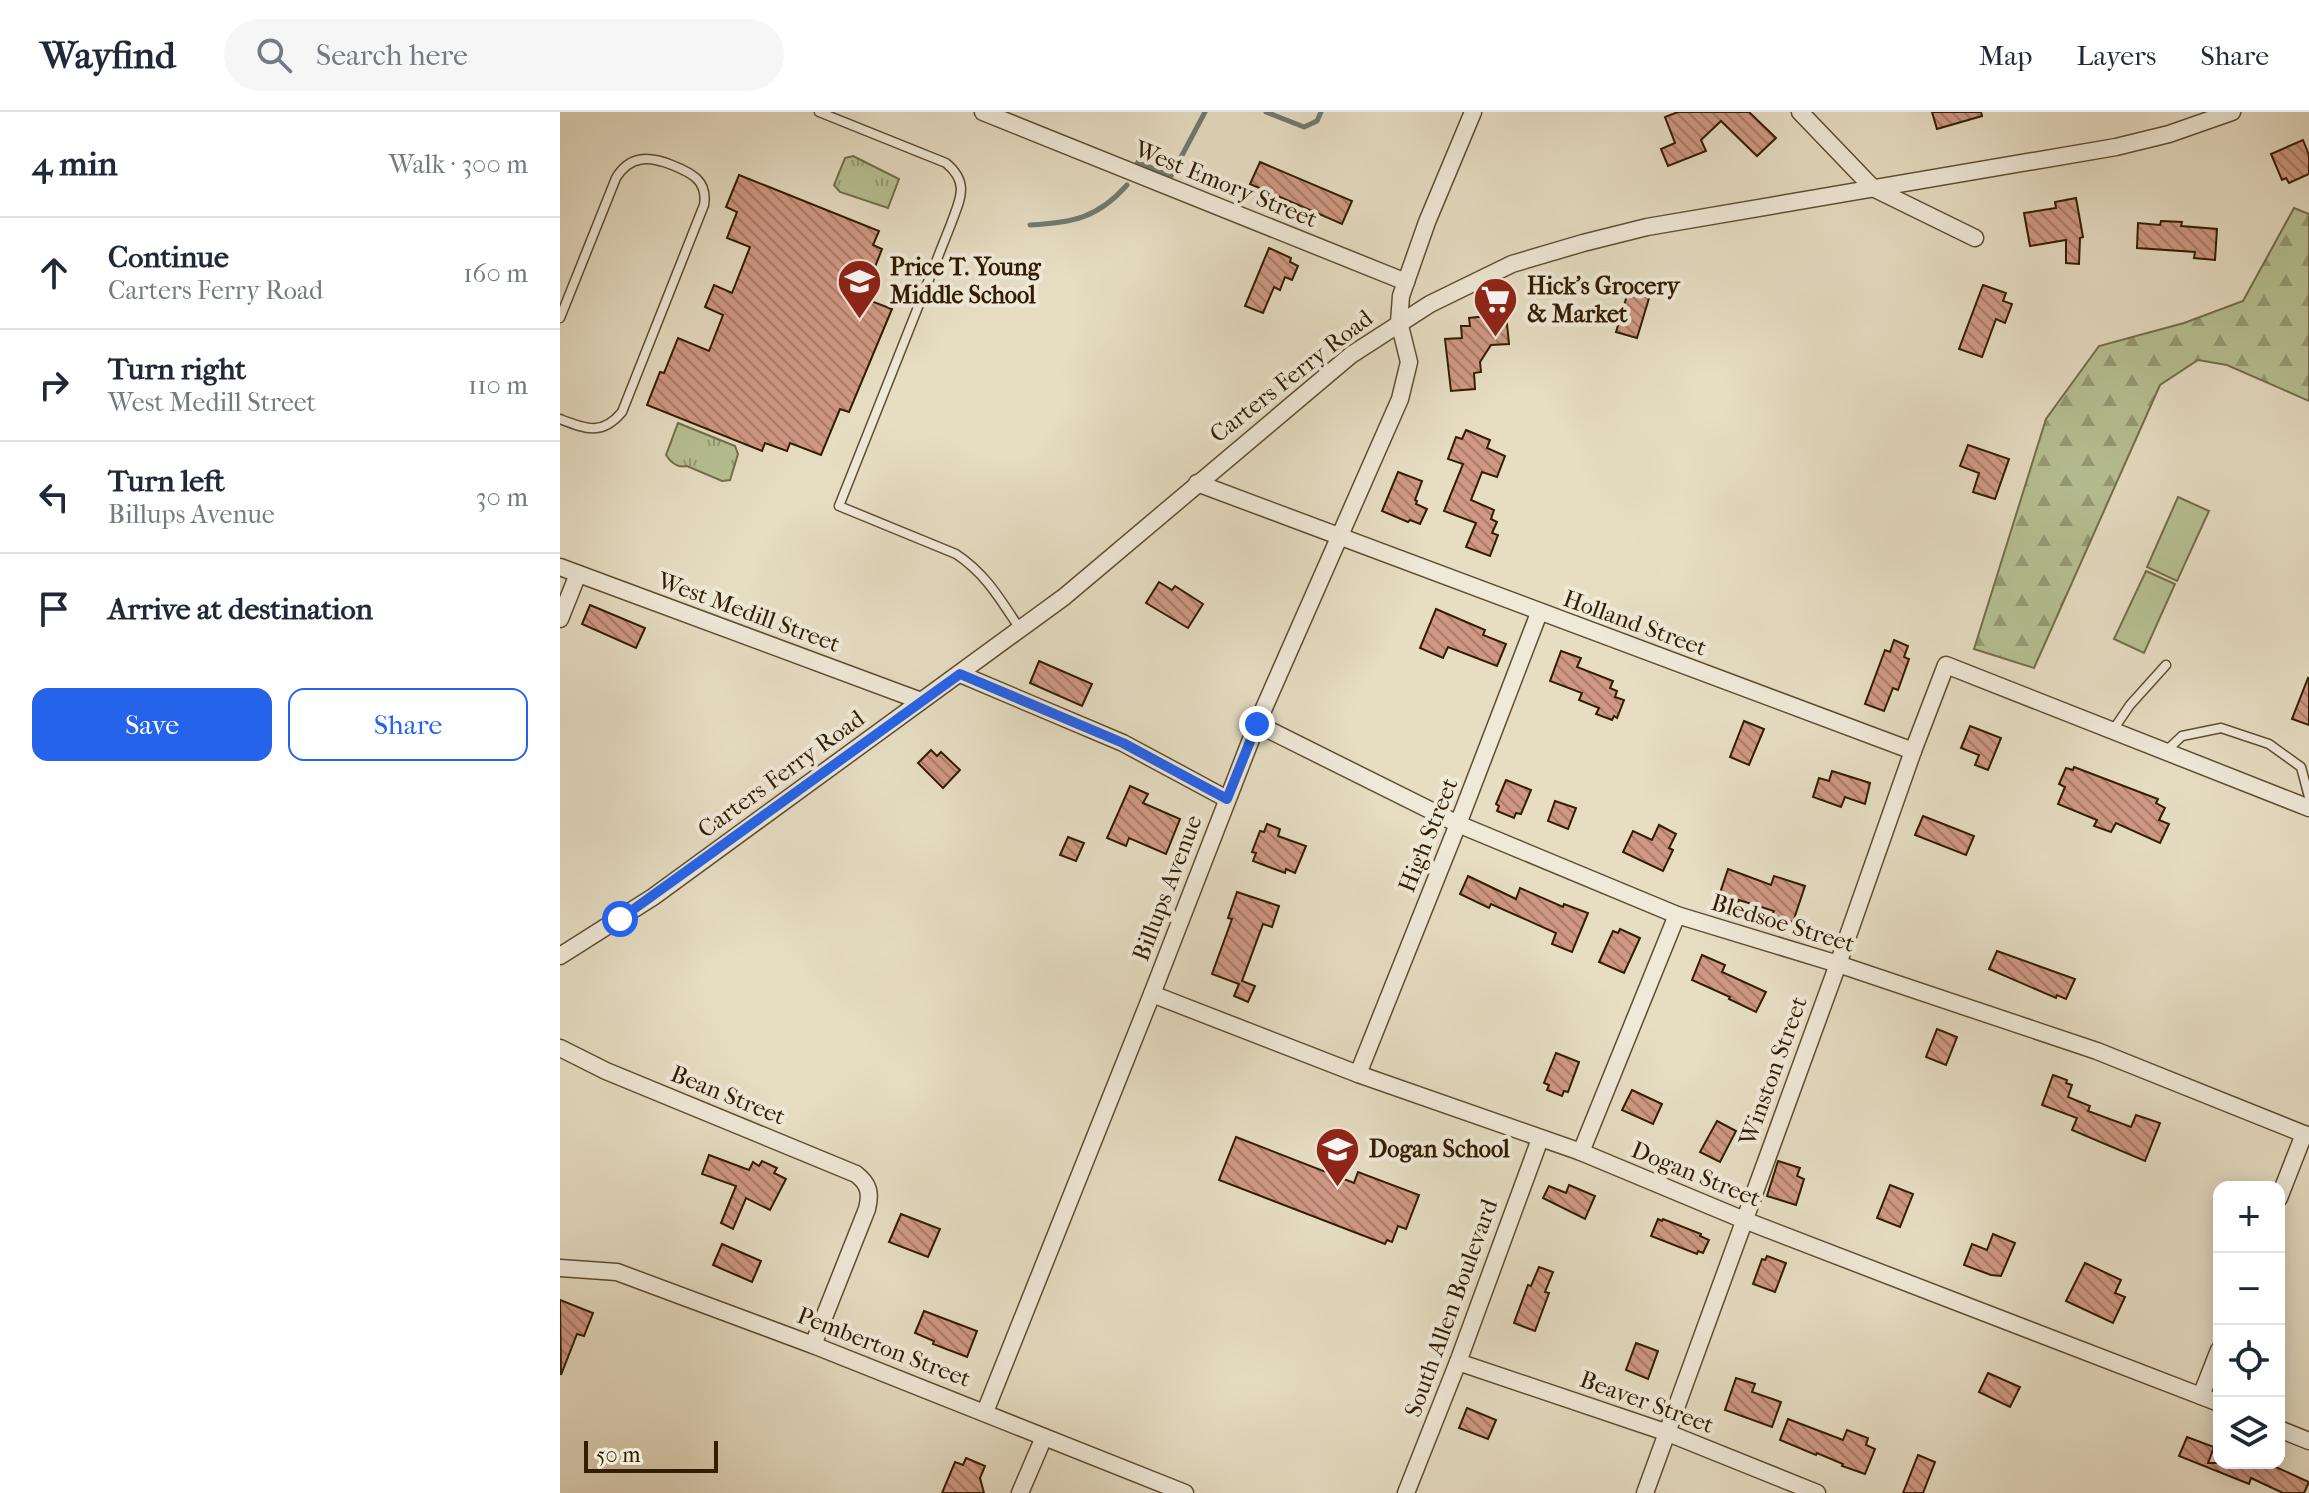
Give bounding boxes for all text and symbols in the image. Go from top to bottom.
search box [224,19,784,91]
text: Wayfind [40,33,176,78]
icon: search [252,33,296,77]
text: Search here [316,38,468,73]
text: Map [1979,39,2032,72]
text: Layers [2076,39,2156,72]
text: Share [2200,39,2269,72]
street label: West Emory Street [1130,134,1322,234]
text: 4 min [32,144,117,184]
text: Walk · 300 m [389,149,528,180]
text: Continue [108,240,229,275]
icon: ahead [32,251,76,295]
place label: Price T. Young Middle School [890,253,1042,309]
school or university icon: Price T. Young Middle School [835,257,883,320]
text: 160 m [463,258,528,289]
place label: Hick's Grocery & Market [1527,272,1681,328]
text: Carters Ferry Road [108,275,323,306]
supermarket icon: Hick's Grocery & Market [1472,276,1520,339]
street label: Carters Ferry Road [1204,303,1379,448]
text: Turn right [108,352,246,387]
icon: right [32,363,76,407]
text: 110 m [468,370,528,401]
text: West Medill Street [108,387,316,418]
text: Turn left [108,464,225,499]
icon: left [32,475,76,519]
text: 30 m [476,482,528,513]
text: Billups Avenue [108,499,275,530]
street label: West Medill Street [653,566,844,658]
street label: Holland Street [1560,584,1711,662]
icon: arrive [32,587,76,631]
text: Arrive at destination [108,592,373,627]
button: Save [32,688,272,761]
button: Share [288,688,528,761]
street label: Carters Ferry Road [692,704,870,844]
route end [1239,706,1275,742]
street label: High Street [1392,773,1464,896]
street label: Billups Avenue [1126,811,1208,965]
street label: Bledsoe Street [1708,888,1858,958]
route start [602,901,638,937]
street label: Winston Street [1733,992,1813,1150]
street label: Bean Street [667,1059,790,1131]
school or university icon: Dogan School [1314,1125,1362,1188]
place label: Dogan School [1369,1135,1510,1163]
street label: Dogan Street [1627,1135,1765,1213]
map controls [2213,1181,2285,1469]
button: + [2213,1181,2285,1253]
street label: South Allen Boulevard [1399,1194,1504,1421]
button: − [2213,1253,2285,1325]
street label: Pemberton Street [793,1301,975,1393]
button: locate [2213,1325,2285,1397]
street label: Beaver Street [1576,1365,1718,1439]
button: layers [2213,1397,2285,1469]
scale bar [584,1437,718,1473]
text: 50 m [596,1442,641,1468]

